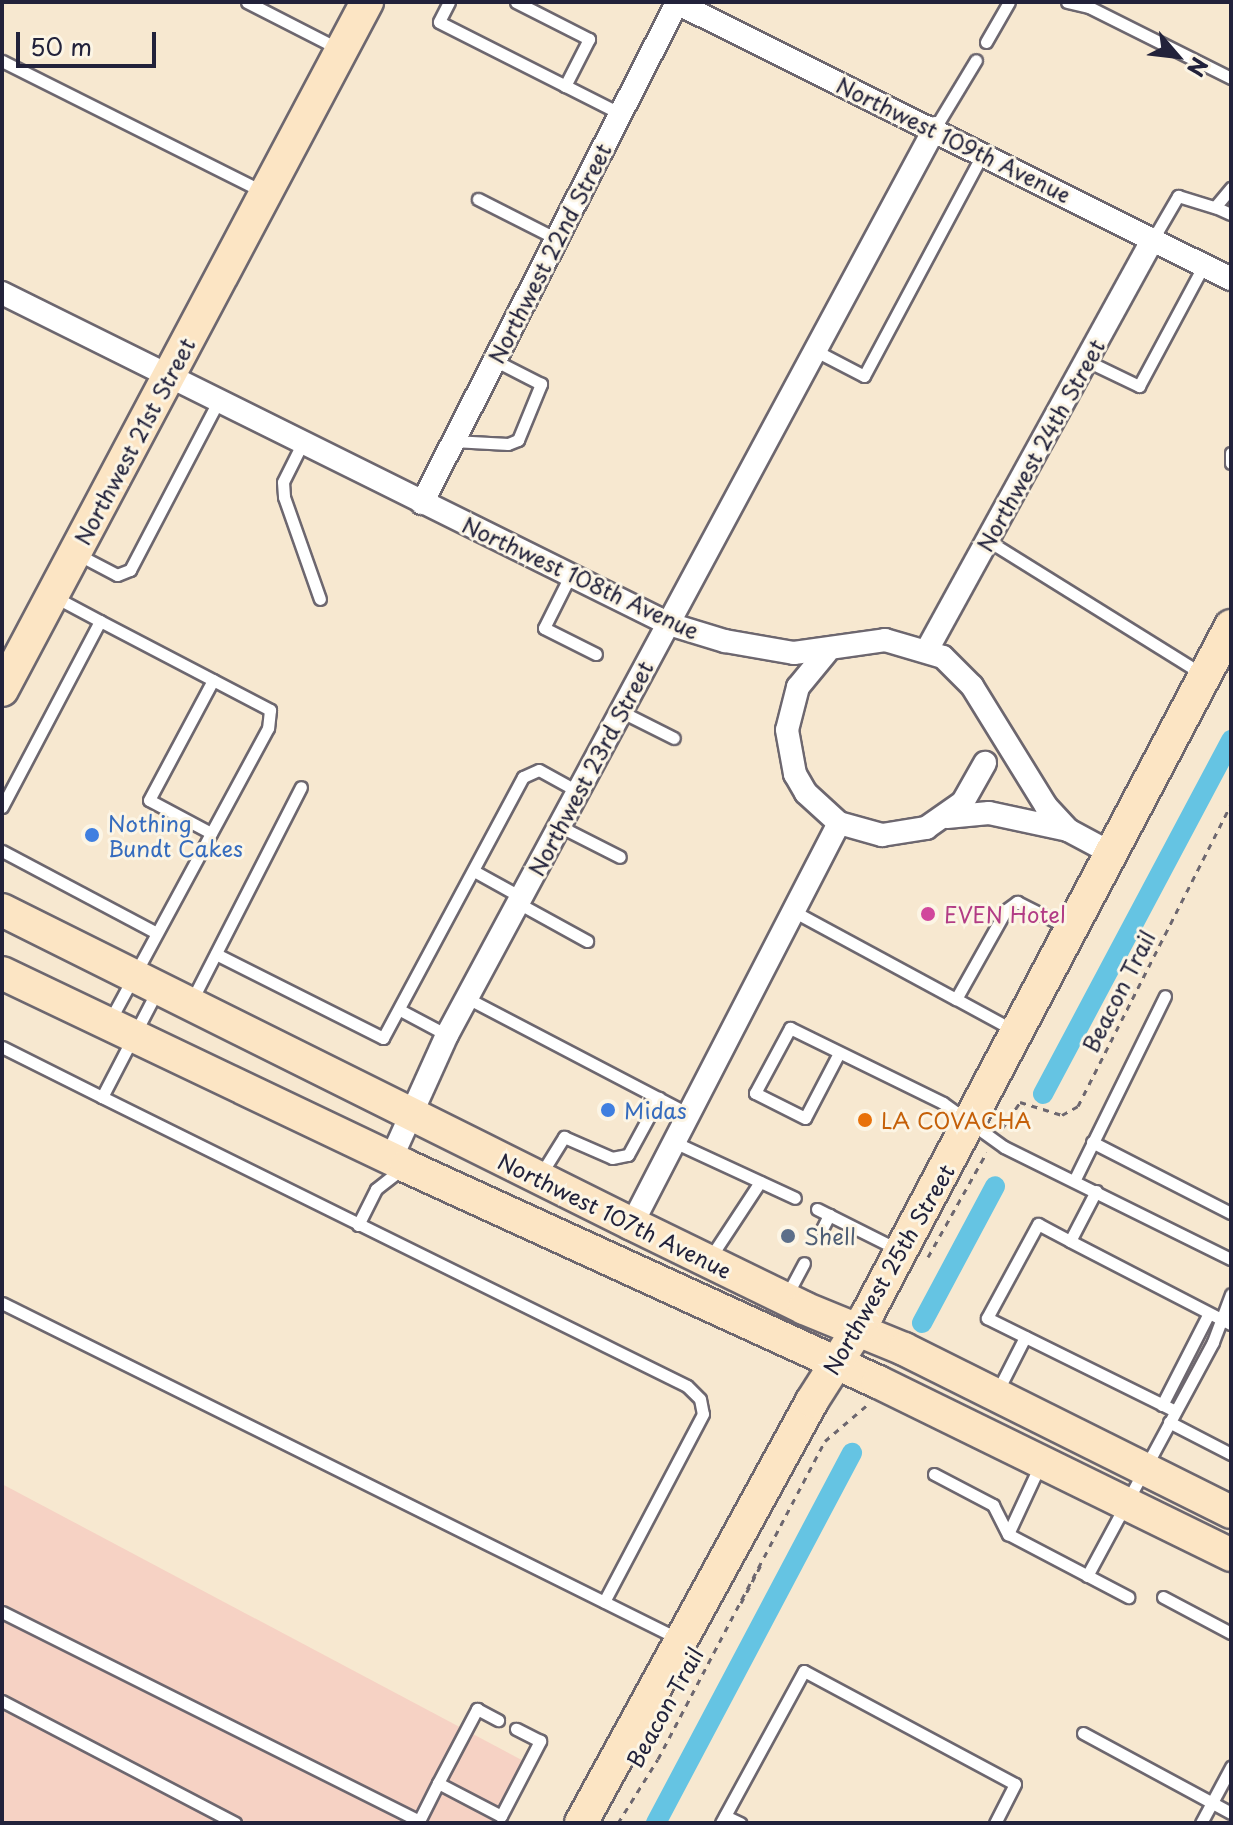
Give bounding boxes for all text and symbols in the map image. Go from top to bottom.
scale bar [20,16,160,66]
north arrow [1137,16,1217,96]
text: 50 m [30,28,92,64]
text: N [1180,52,1217,83]
street label: Northwest 109th Avenue [832,71,1076,207]
street label: Northwest 22nd Street [482,138,616,368]
street label: Northwest 21st Street [68,332,200,550]
street label: Northwest 24th Street [971,334,1109,556]
street label: Northwest 108th Avenue [458,510,704,644]
street label: Northwest 23rd Street [522,656,658,880]
place label: Nothing Bundt Cakes [108,809,244,860]
marker: Nothing Bundt Cakes [83,826,101,844]
place label: EVEN Hotel [944,901,1067,927]
marker: EVEN Hotel [919,905,937,923]
street label: Beacon Trail [1076,926,1160,1056]
place label: Midas [624,1097,687,1123]
marker: Midas [599,1101,617,1119]
place label: LA COVACHA [881,1107,1031,1133]
marker: LA COVACHA [856,1111,874,1129]
street label: Northwest 107th Avenue [494,1147,736,1283]
street label: Northwest 25th Street [817,1159,959,1379]
place label: Shell [804,1223,856,1249]
marker: Shell [779,1227,797,1245]
street label: Beacon Trail [620,1642,708,1772]

